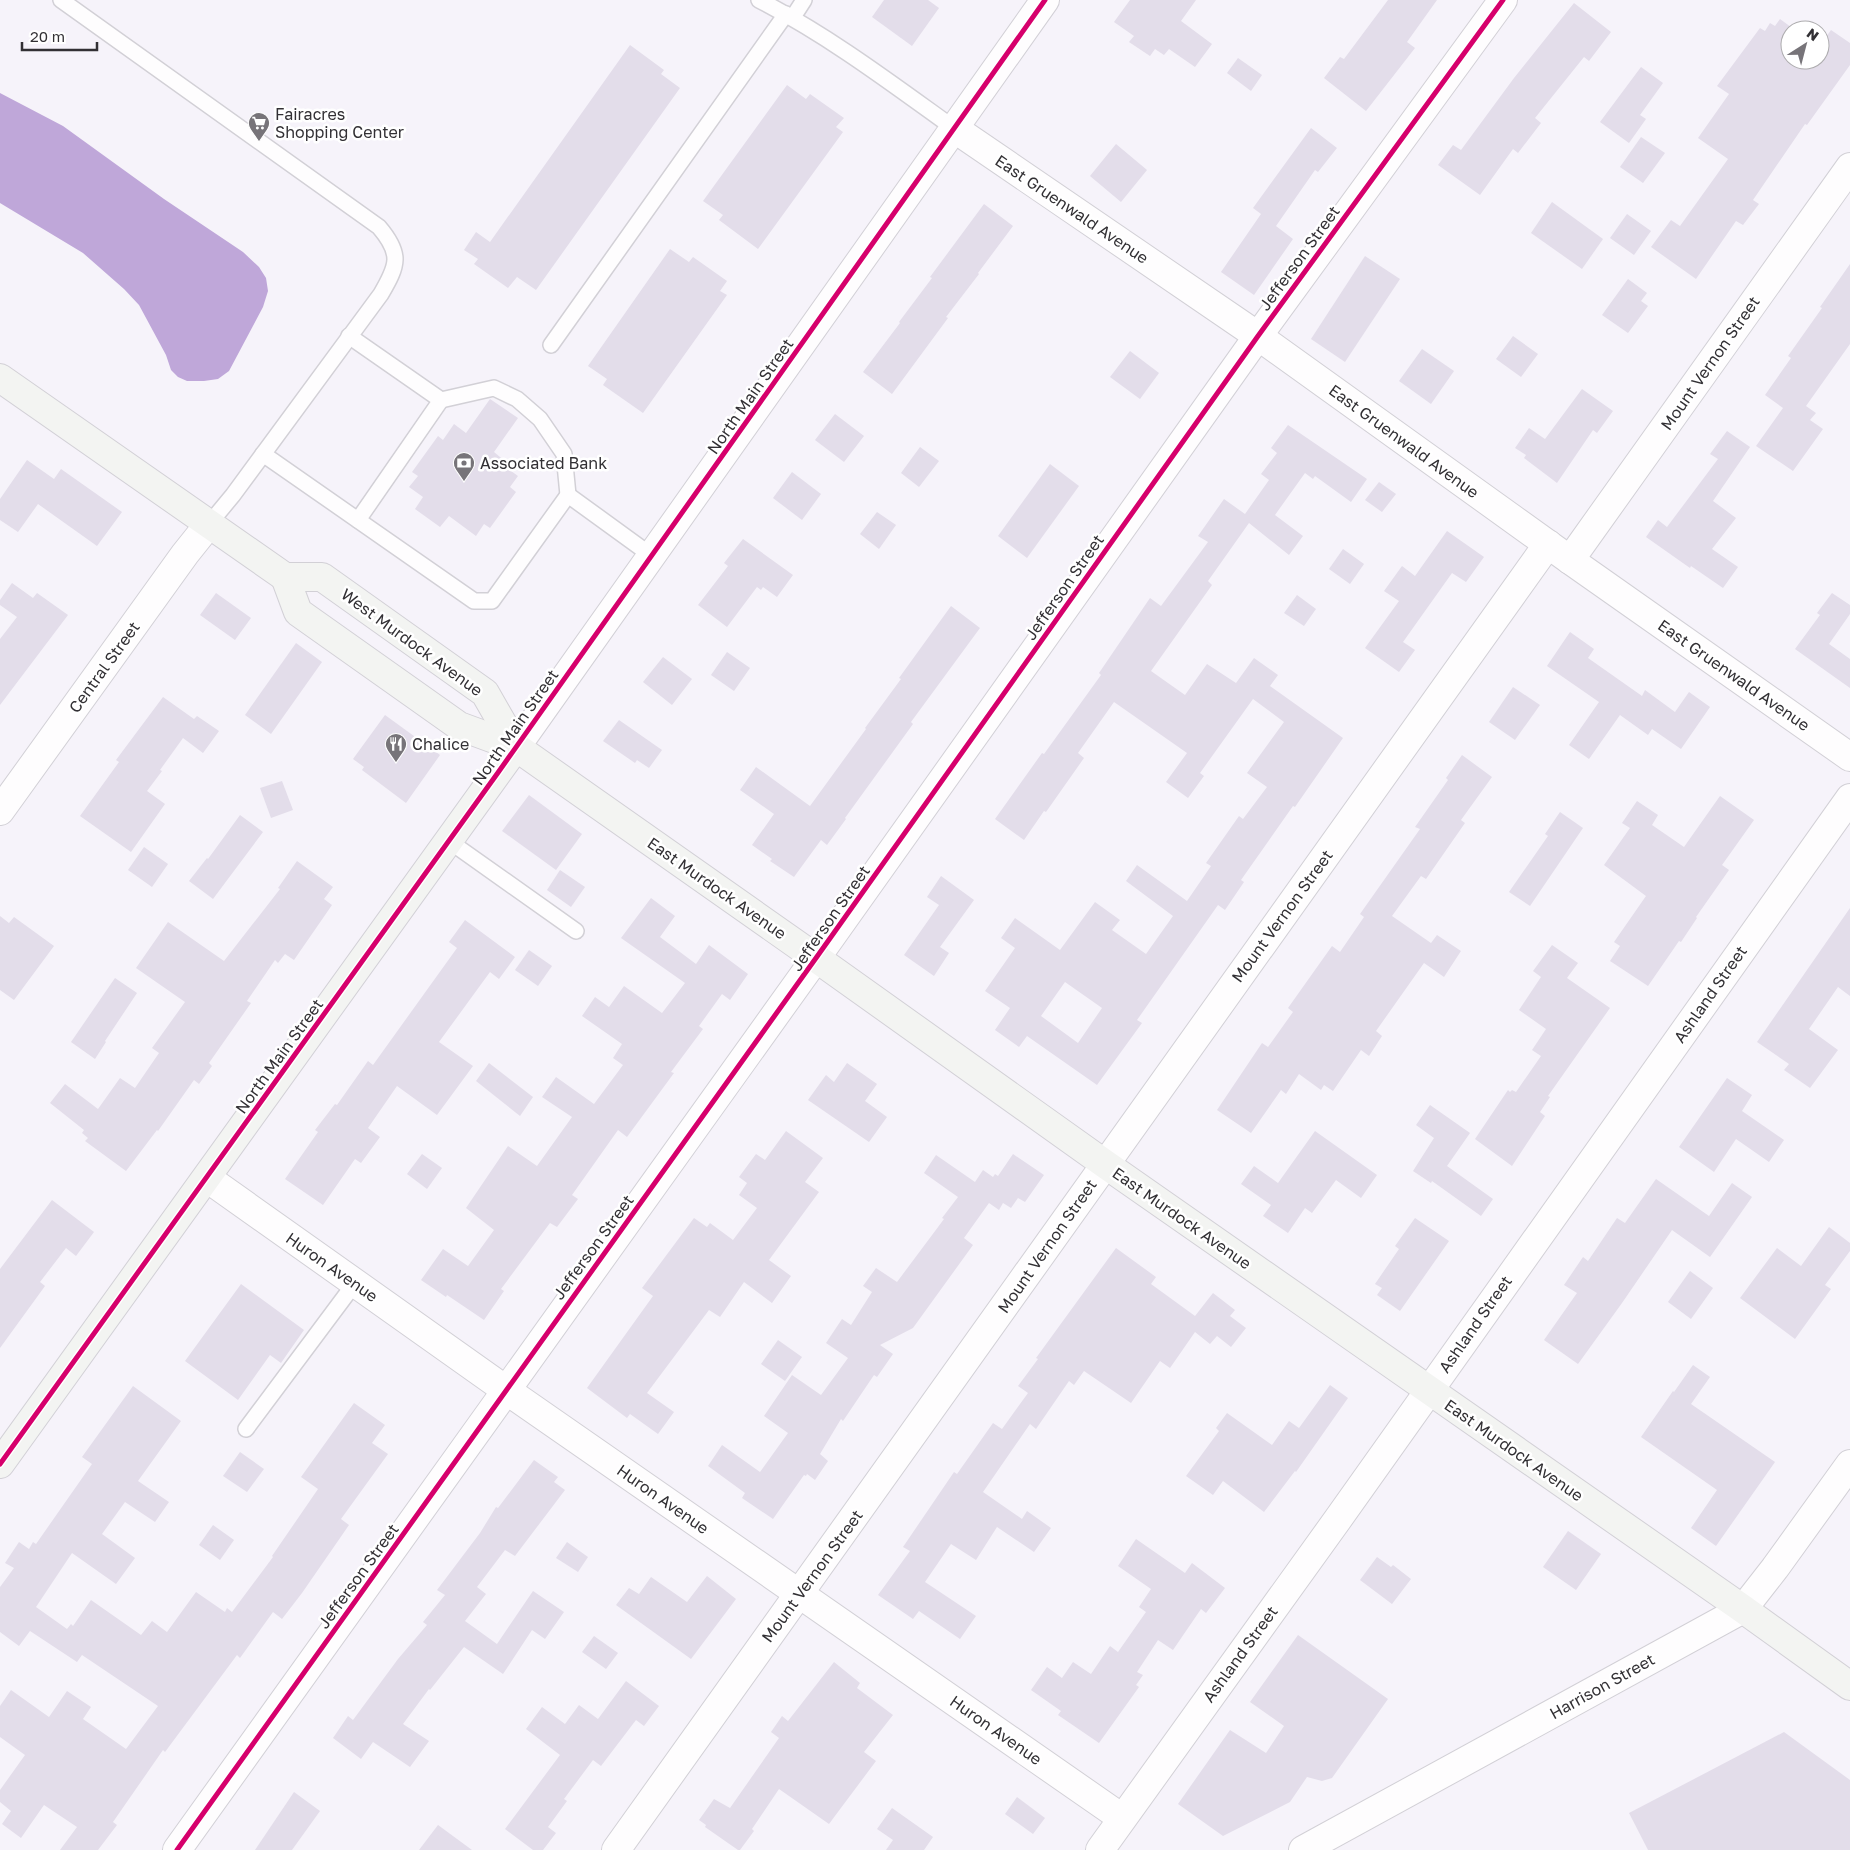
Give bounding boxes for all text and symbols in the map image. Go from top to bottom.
scale bar [22,20,98,52]
north arrow [1780,20,1830,70]
text: N [1804,24,1822,44]
text: 20 m [30,27,65,45]
place label: Fairacres Shopping Center [275,104,404,142]
supermarket icon: Fairacres Shopping Center [247,111,271,142]
street label: East Gruenwald Avenue [992,150,1152,268]
street label: Jefferson Street [1254,202,1344,314]
street label: Mount Vernon Street [1656,292,1764,434]
street label: North Main Street [703,334,797,458]
street label: East Gruenwald Avenue [1325,380,1483,502]
bank icon: Associated Bank [452,451,476,482]
place label: Associated Bank [480,453,607,473]
street label: Jefferson Street [1020,530,1108,644]
street label: West Murdock Avenue [337,584,487,700]
street label: East Gruenwald Avenue [1654,615,1814,735]
street label: Central Street [64,617,144,717]
street label: North Main Street [468,665,562,789]
restaurant icon: Chalice [384,732,408,763]
place label: Chalice [412,734,469,754]
street label: East Murdock Avenue [644,833,790,943]
street label: Mount Vernon Street [1227,846,1337,986]
street label: Jefferson Street [786,861,874,975]
street label: Ashland Street [1669,942,1751,1046]
street label: North Main Street [231,995,327,1117]
street label: East Murdock Avenue [1109,1163,1255,1273]
street label: Mount Vernon Street [993,1175,1101,1317]
street label: Jefferson Street [548,1191,638,1303]
street label: Huron Avenue [282,1228,382,1306]
street label: Ashland Street [1434,1272,1516,1376]
street label: East Murdock Avenue [1441,1395,1587,1505]
street label: Huron Avenue [613,1460,713,1538]
street label: Mount Vernon Street [757,1506,867,1646]
street label: Jefferson Street [313,1520,403,1632]
street label: Ashland Street [1198,1602,1282,1706]
street label: Harrison Street [1546,1649,1658,1723]
street label: Huron Avenue [946,1691,1046,1769]

